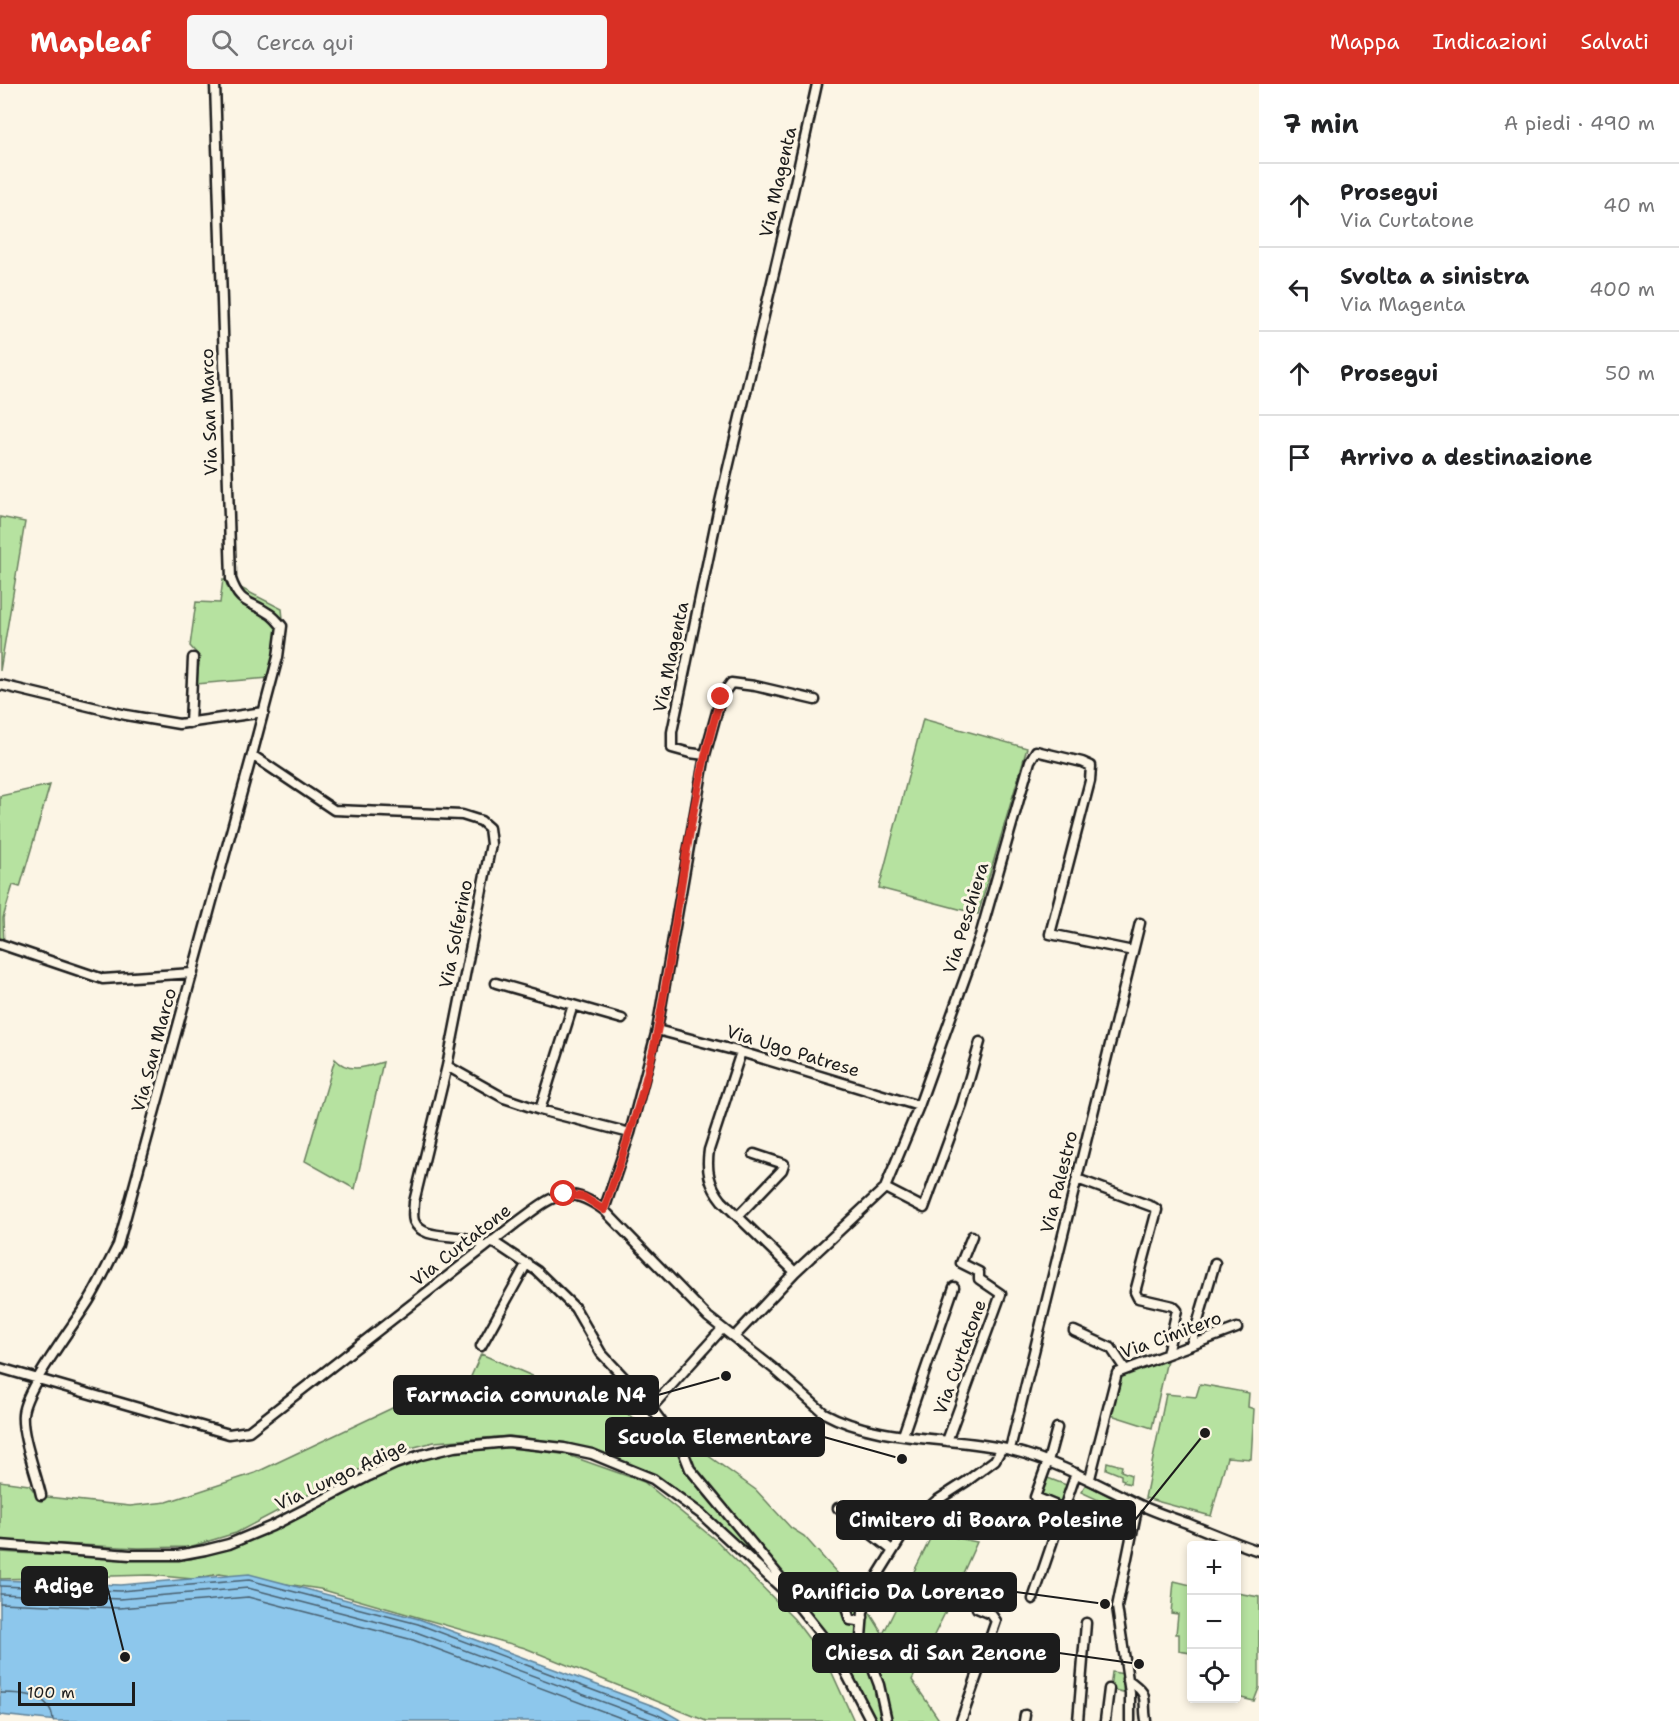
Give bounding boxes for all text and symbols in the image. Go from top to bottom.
search box [187,15,607,69]
text: Mapleaf [30,23,151,61]
icon: search [208,26,241,59]
text: Cerca qui [256,28,354,57]
text: Mappa [1330,28,1400,56]
text: Indicazioni [1433,28,1547,56]
text: Salvati [1580,28,1649,56]
text: 7 min [1283,106,1359,141]
text: A piedi · 490 m [1504,110,1655,136]
street label: Via Magenta [754,124,802,240]
text: Prosegui [1340,178,1438,207]
icon: ahead [1283,189,1316,222]
text: 40 m [1603,192,1655,218]
text: Via Curtatone [1340,207,1474,233]
text: Svolta a sinistra [1340,262,1529,291]
icon: left [1283,273,1316,306]
text: 400 m [1589,276,1655,302]
text: Via Magenta [1340,291,1466,317]
street label: Via San Marco [195,348,223,476]
icon: ahead [1283,357,1316,390]
text: Prosegui [1340,359,1438,388]
text: 50 m [1605,360,1655,386]
icon: arrive [1283,441,1316,474]
text: Arrivo a destinazione [1340,443,1592,472]
street label: Via Magenta [648,599,694,715]
route end [707,683,733,709]
street label: Via Peschiera [938,859,994,977]
street label: Via Solferino [434,877,478,991]
street label: Via San Marco [126,985,182,1115]
street label: Via Ugo Patrese [723,1019,863,1083]
street label: Via Palestro [1035,1128,1083,1236]
route start [550,1180,576,1206]
street label: Via Curtatone [406,1198,516,1292]
street label: Via Curtatone [928,1296,992,1418]
street label: Via Cimitero [1117,1306,1225,1364]
callout: Farmacia comunale N4 [394,1376,658,1414]
text: Farmacia comunale N4 [406,1382,646,1408]
callout: Scuola Elementare [606,1418,824,1456]
text: Scuola Elementare [618,1424,812,1450]
street label: Via Lungo Adige [271,1434,411,1516]
callout: Cimitero di Boara Polesine [837,1501,1135,1539]
text: Cimitero di Boara Polesine [849,1507,1123,1533]
map controls [1187,1541,1241,1703]
button: + [1187,1541,1241,1595]
callout: Adige [22,1567,107,1605]
text: Adige [34,1573,94,1599]
callout: Panificio Da Lorenzo [779,1573,1016,1611]
text: Panificio Da Lorenzo [792,1579,1004,1605]
button: − [1187,1595,1241,1649]
callout: Chiesa di San Zenone [813,1634,1059,1672]
text: Chiesa di San Zenone [825,1640,1047,1666]
button: locate [1187,1649,1241,1703]
scale bar [18,1679,135,1706]
text: 100 m [27,1682,75,1703]

